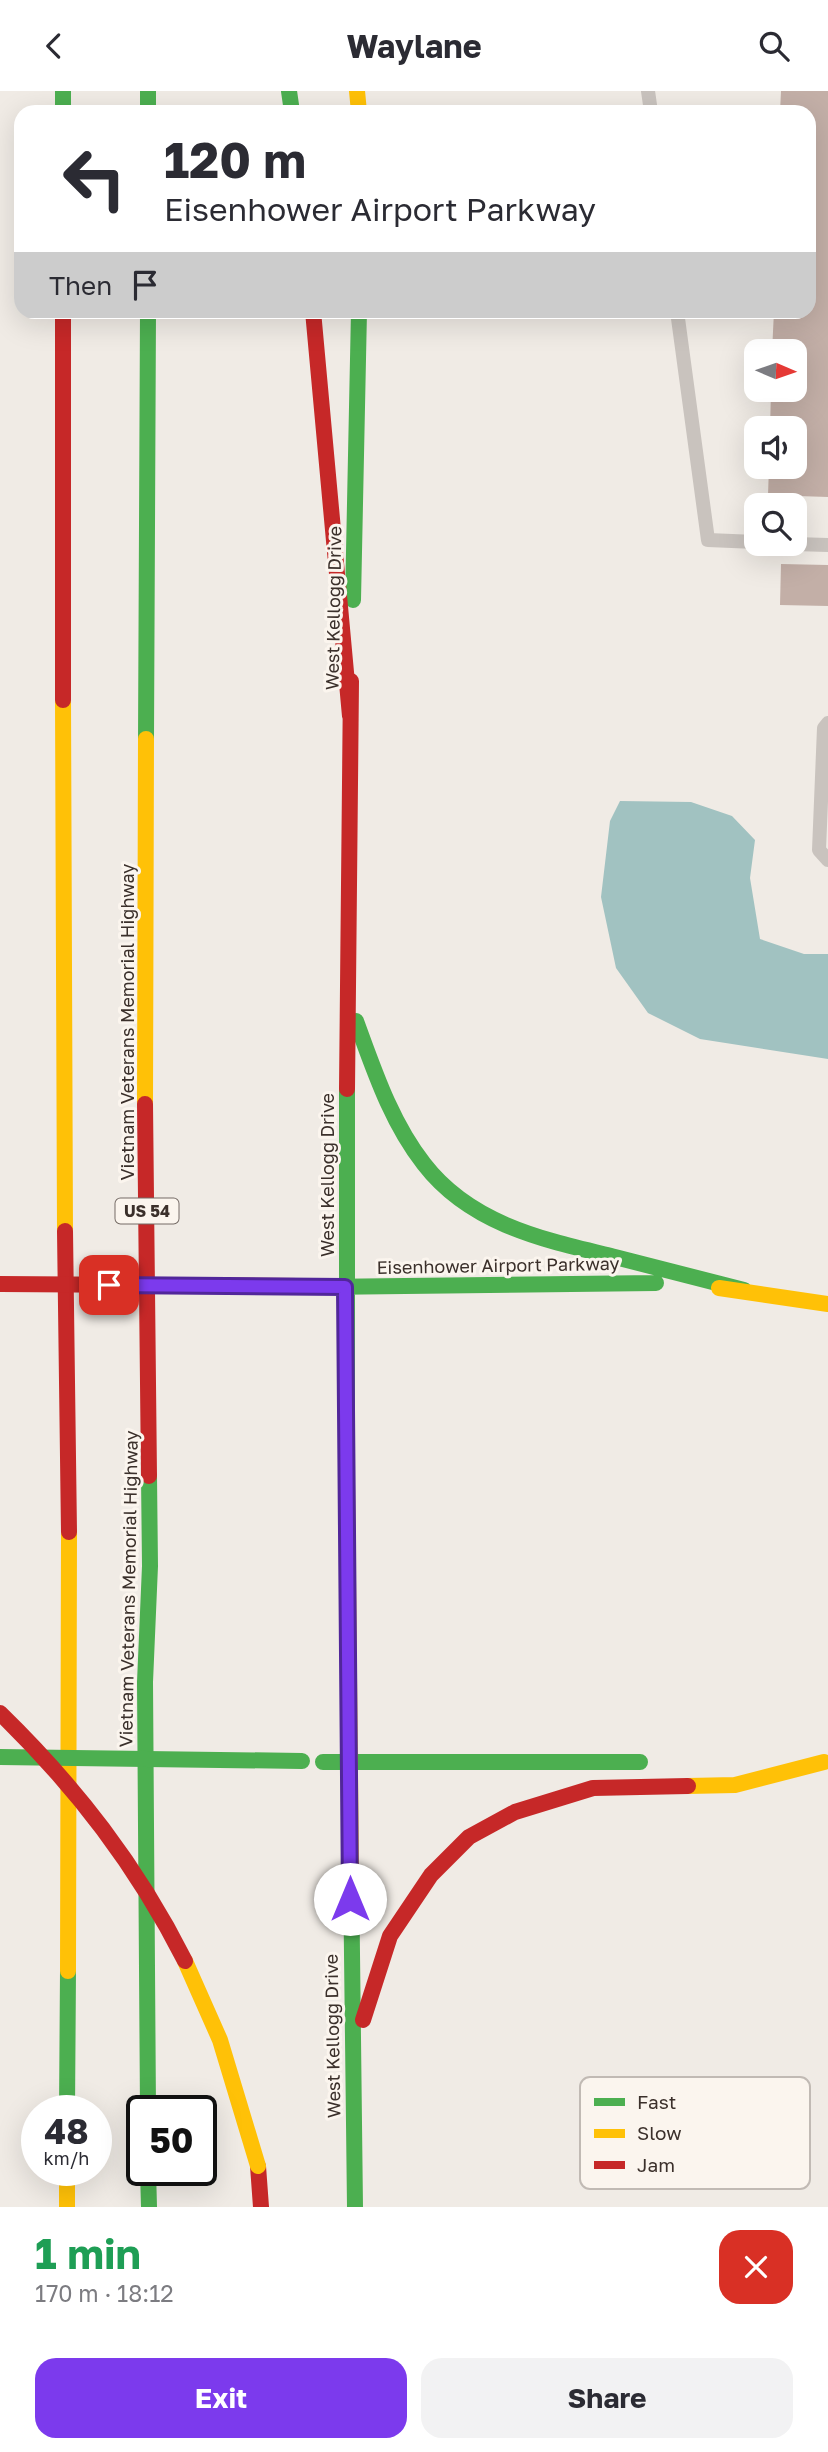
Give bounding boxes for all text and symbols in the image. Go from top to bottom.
icon: back [35,27,73,65]
text: Waylane [346,27,482,65]
icon: search [755,27,793,65]
text: 120 m [164,130,306,189]
icon: left [49,133,140,224]
text: Eisenhower Airport Parkway [164,190,596,228]
icon: arrive [126,266,164,304]
text: Then [49,270,112,301]
north arrow [744,339,807,403]
map controls [744,339,807,556]
button: sound [744,416,807,479]
button: search [744,493,807,556]
street label: West Kellogg Drive [321,526,345,690]
street label: Vietnam Veterans Memorial Highway [116,864,138,1180]
street label: West Kellogg Drive [316,1093,338,1257]
road number: US 54 [116,1199,178,1223]
street label: Eisenhower Airport Parkway [376,1252,620,1278]
pin [79,1255,139,1315]
icon: arrive [90,1266,128,1304]
street label: Vietnam Veterans Memorial Highway [114,1430,142,1748]
position arrow [313,1862,387,1936]
street label: West Kellogg Drive [320,1954,344,2118]
legend [580,2077,810,2189]
text: Fast [637,2090,676,2113]
speed limit sign: 50 [126,2095,217,2186]
text: 48 [44,2110,89,2152]
text: Slow [637,2121,682,2144]
text: km/h [44,2147,89,2169]
text: Jam [637,2153,675,2176]
text: 1 min [35,2228,141,2278]
button: close [719,2230,793,2304]
text: 170 m · 18:12 [35,2279,174,2307]
button: Exit [35,2358,407,2438]
button: Share [421,2358,793,2438]

